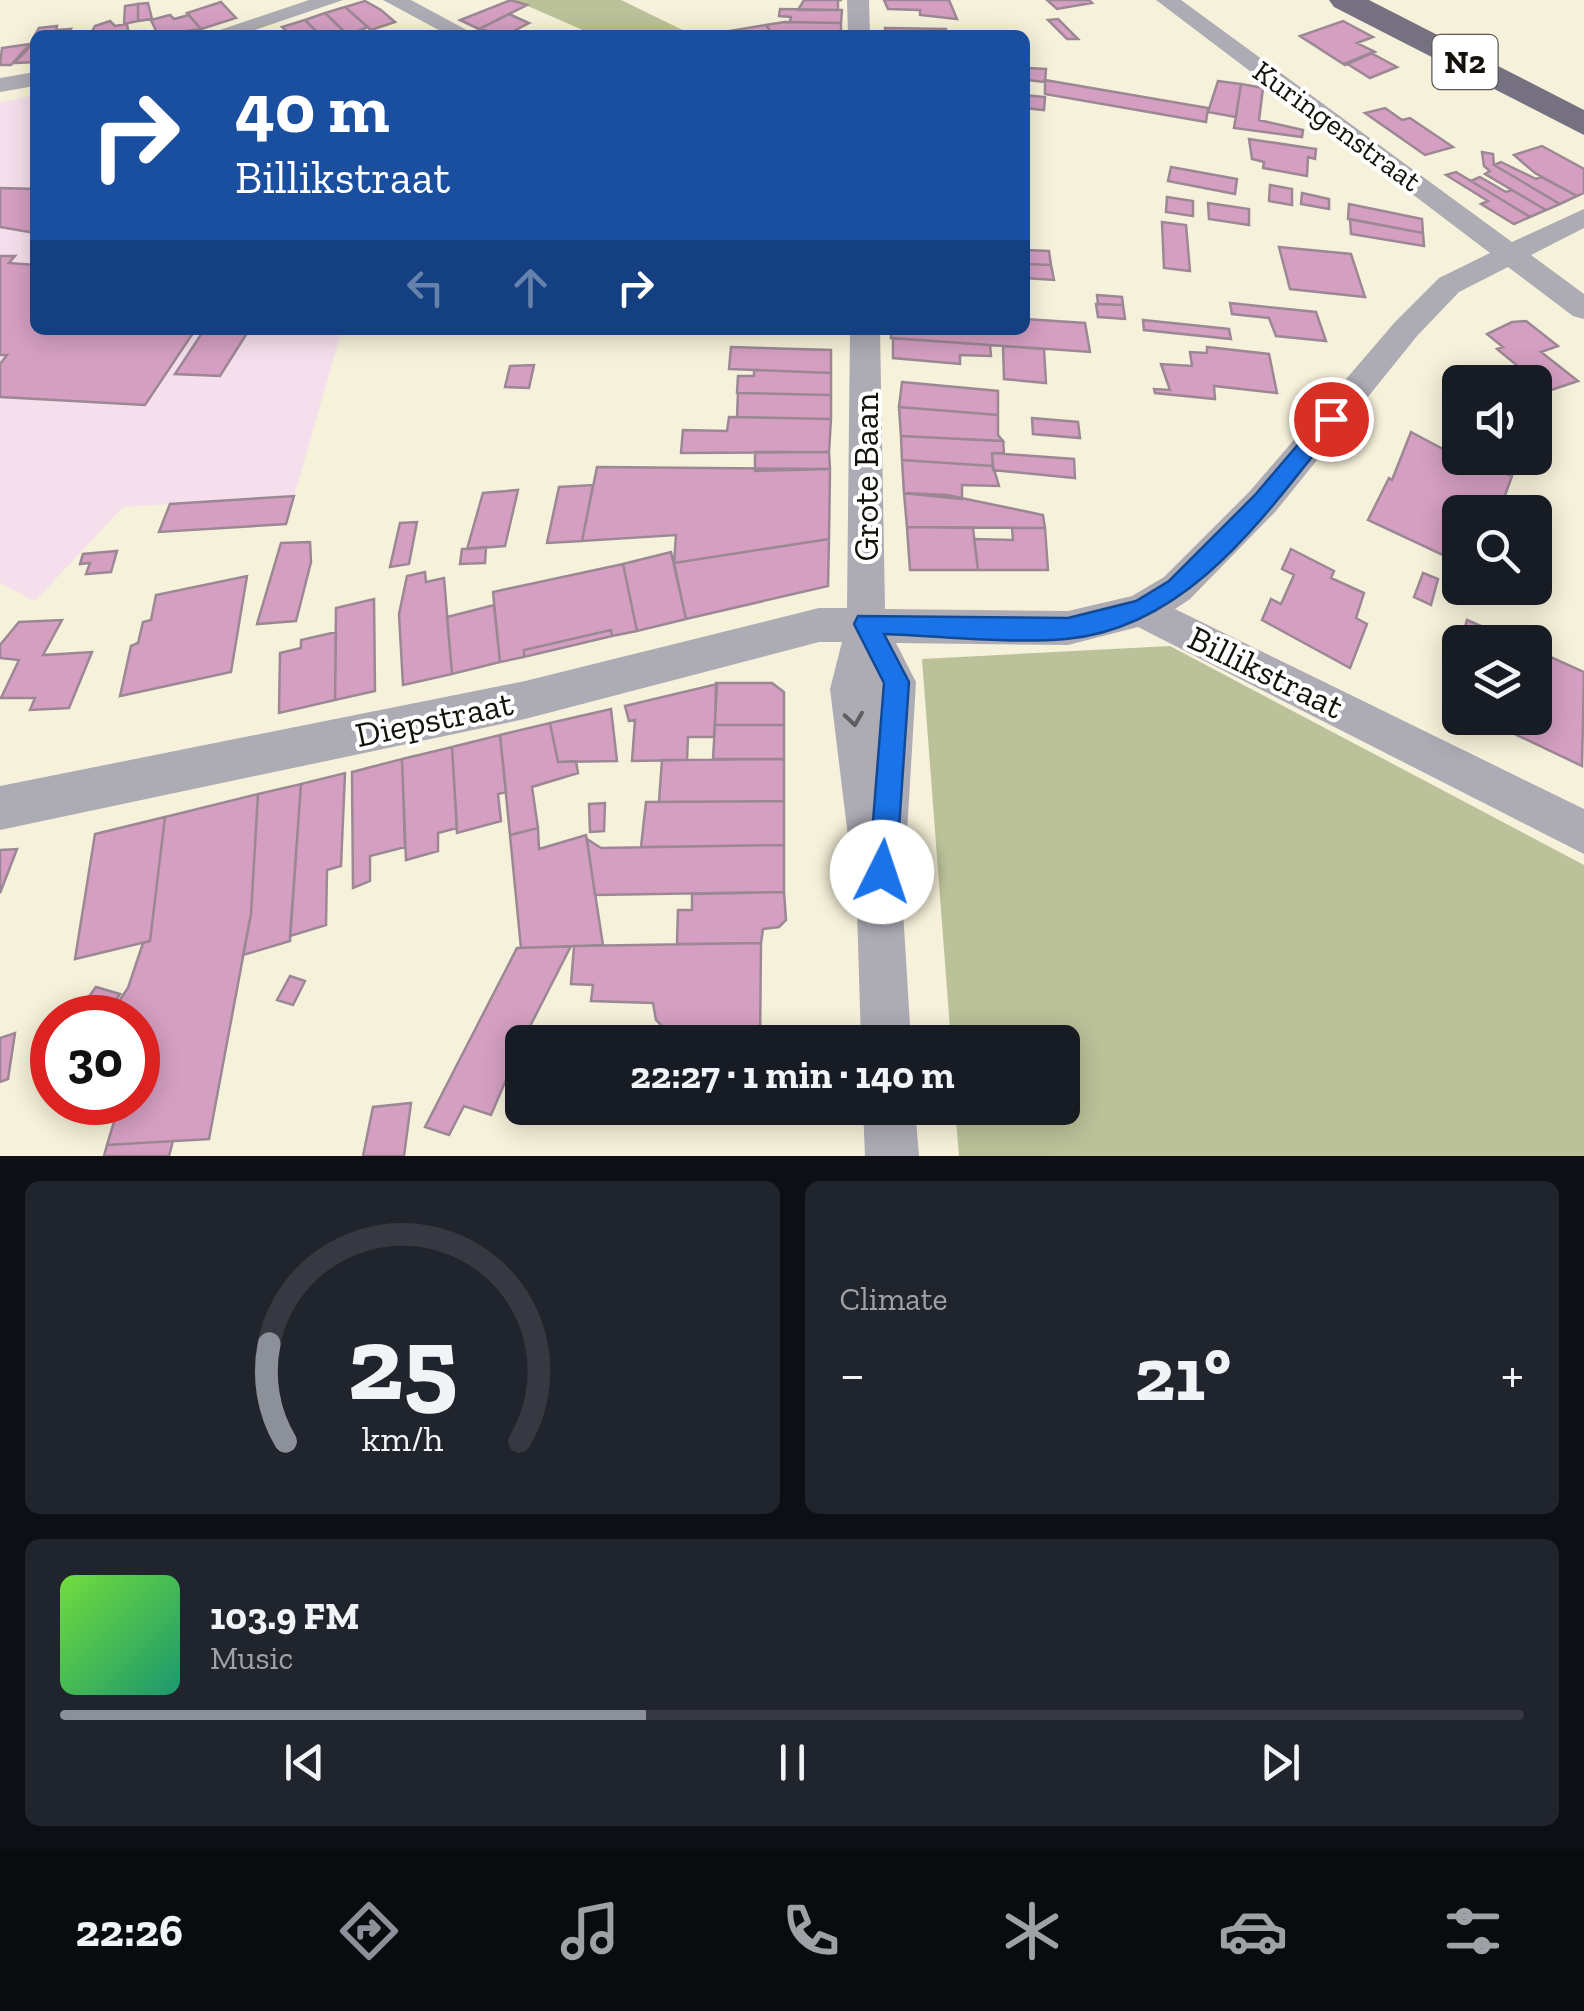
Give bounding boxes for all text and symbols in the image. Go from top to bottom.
road number: N2 [1432,35,1498,89]
street label: Kuringenstraat [1246,53,1428,199]
text: 40 m [235,66,390,150]
icon: right [70,70,200,200]
text: Billikstraat [235,151,450,205]
icon: left [398,260,453,315]
icon: ahead [503,260,558,315]
icon: right [608,260,663,315]
map controls [1442,365,1552,735]
button: sound [1442,365,1552,475]
pin [1289,377,1374,462]
street label: Grote Baan [845,392,887,562]
icon: arrive [1304,392,1359,447]
button: search [1442,495,1552,605]
street label: Billikstraat [1182,616,1350,728]
button: layers [1442,625,1552,735]
street label: Diepstraat [351,682,517,756]
one-way arrow [842,710,863,727]
position arrow [830,820,934,924]
speed limit sign: 30 [30,995,160,1125]
text: 22:27 · 1 min · 140 m [630,1052,955,1098]
text: Climate [840,1280,948,1318]
text: 25 [347,1301,457,1426]
text: 21° [1135,1329,1231,1419]
text: − [840,1341,865,1407]
text: + [1501,1341,1524,1407]
text: km/h [361,1417,443,1460]
text: 103.9 FM [210,1593,359,1639]
text: Music [210,1639,293,1677]
icon: previous [277,1735,332,1790]
icon: pause [765,1735,820,1790]
icon: next [1253,1735,1308,1790]
icon: directions [334,1896,404,1966]
icon: music [555,1896,625,1966]
icon: phone [776,1896,846,1966]
icon: climate [997,1896,1067,1966]
icon: car [1218,1896,1288,1966]
icon: filters [1438,1896,1508,1966]
text: 22:26 [75,1904,183,1958]

